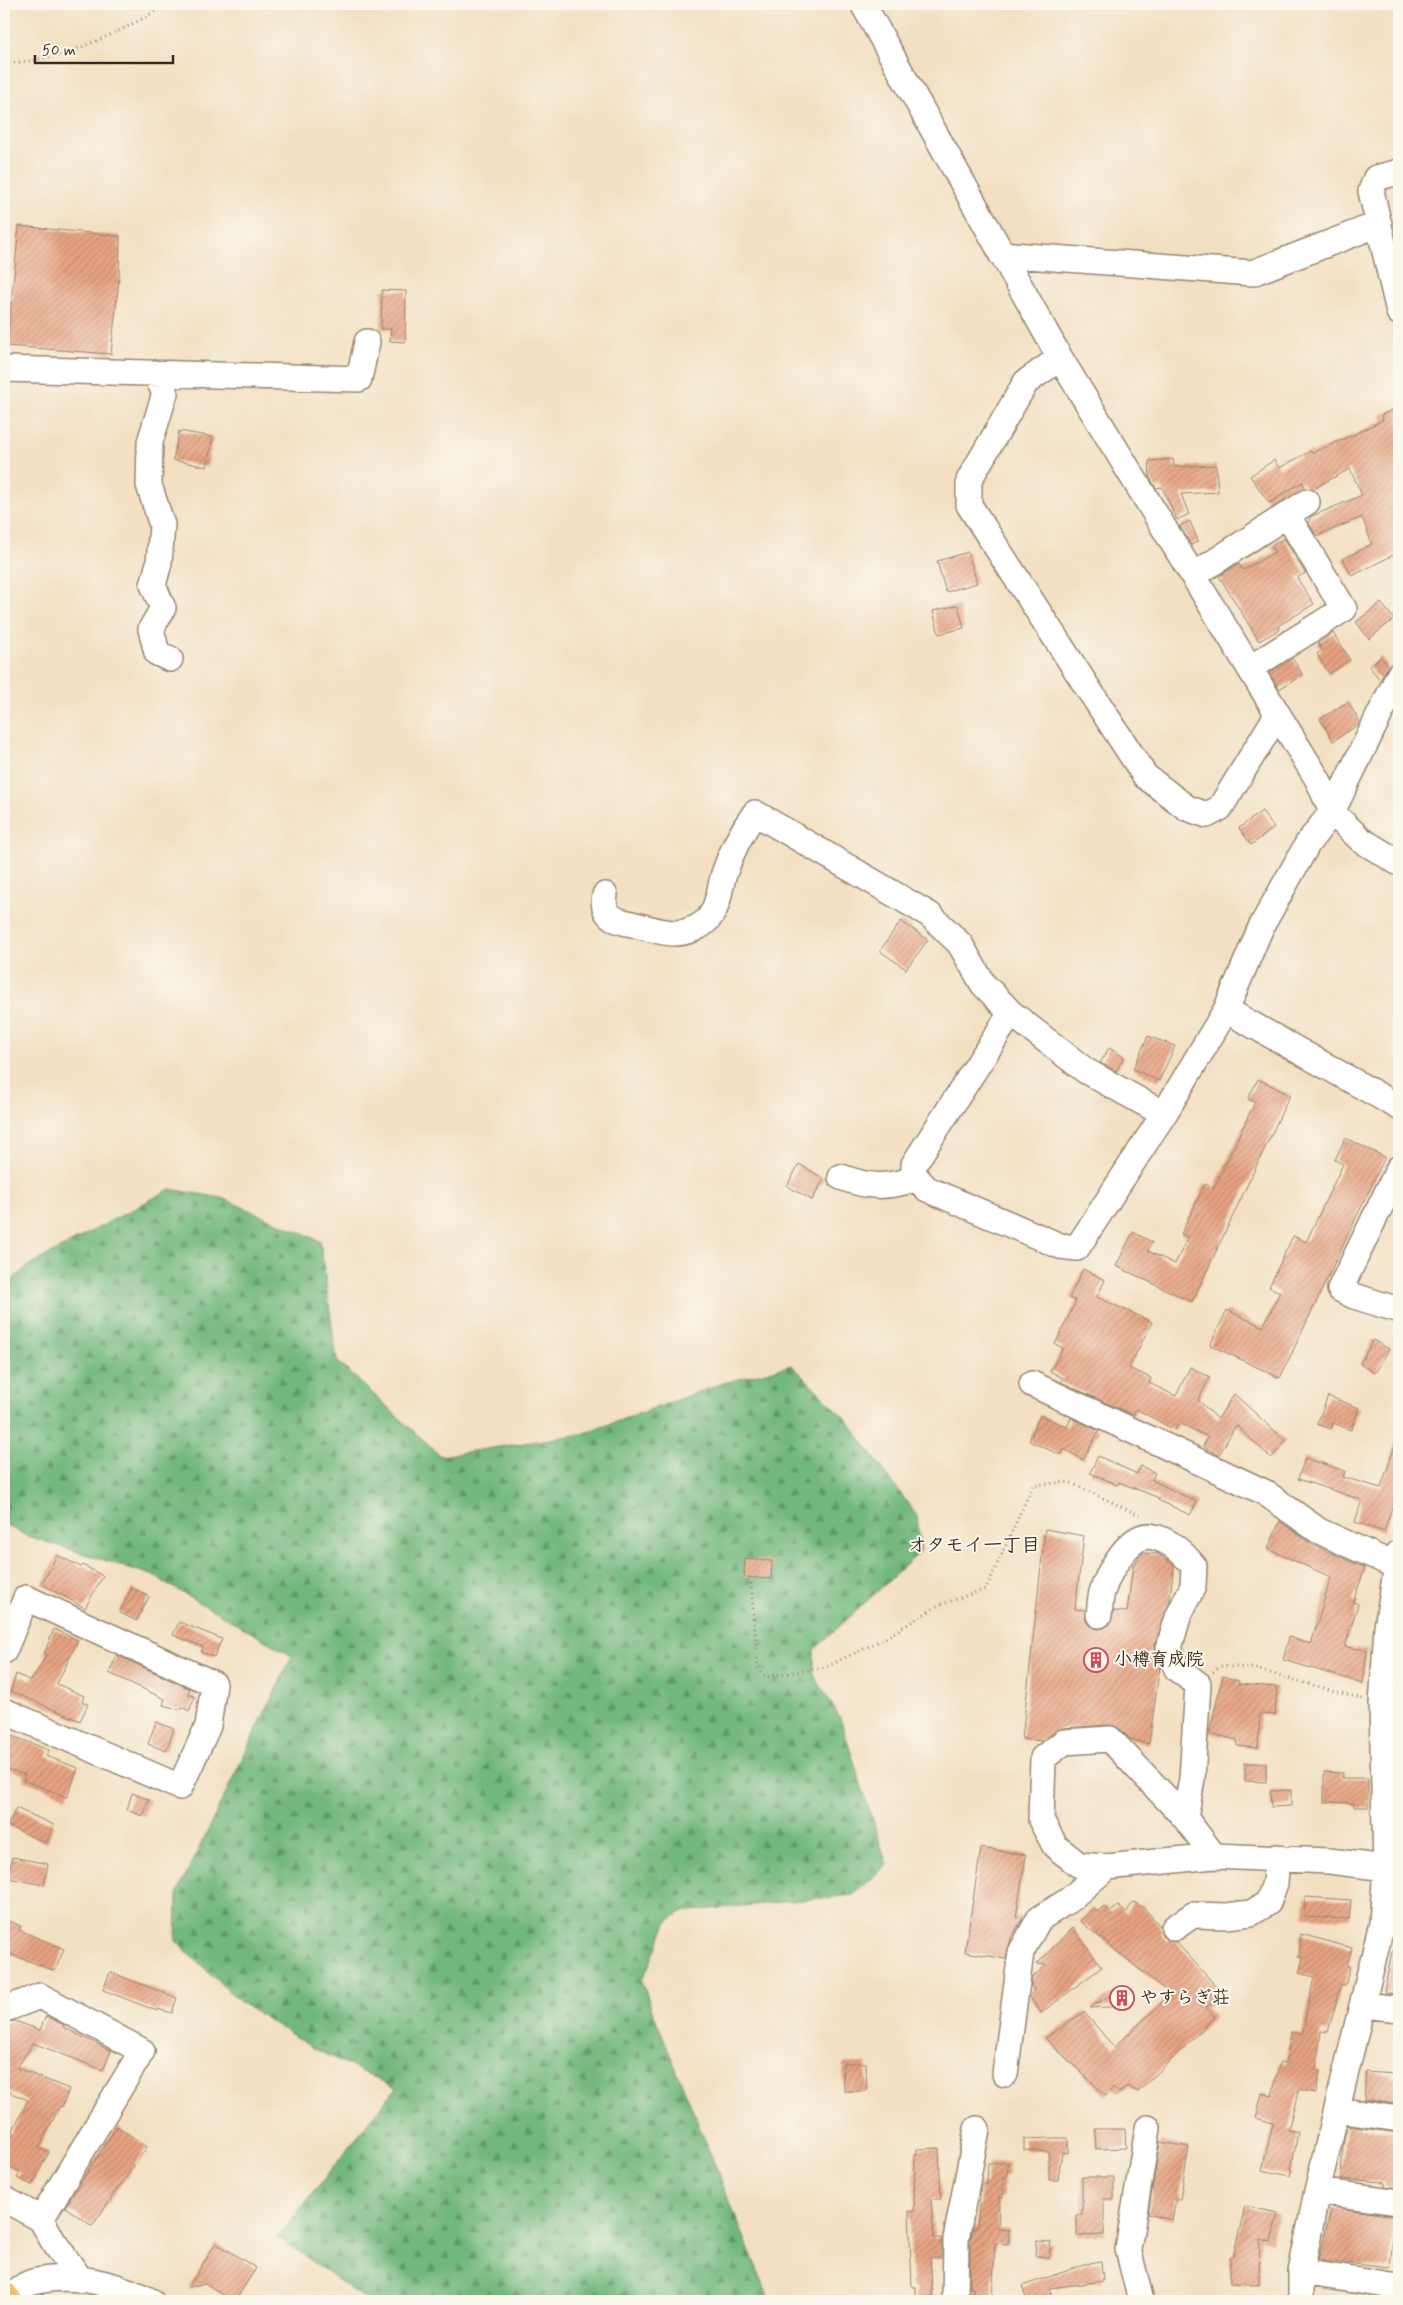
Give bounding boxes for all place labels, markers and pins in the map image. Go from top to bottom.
building icon: 小樽育成院 [1083,1647,1109,1673]
place label: 小樽育成院 [1114,1648,1204,1672]
building icon: やすらぎ荘 [1109,1985,1135,2011]
place label: やすらぎ荘 [1140,1986,1230,2010]

